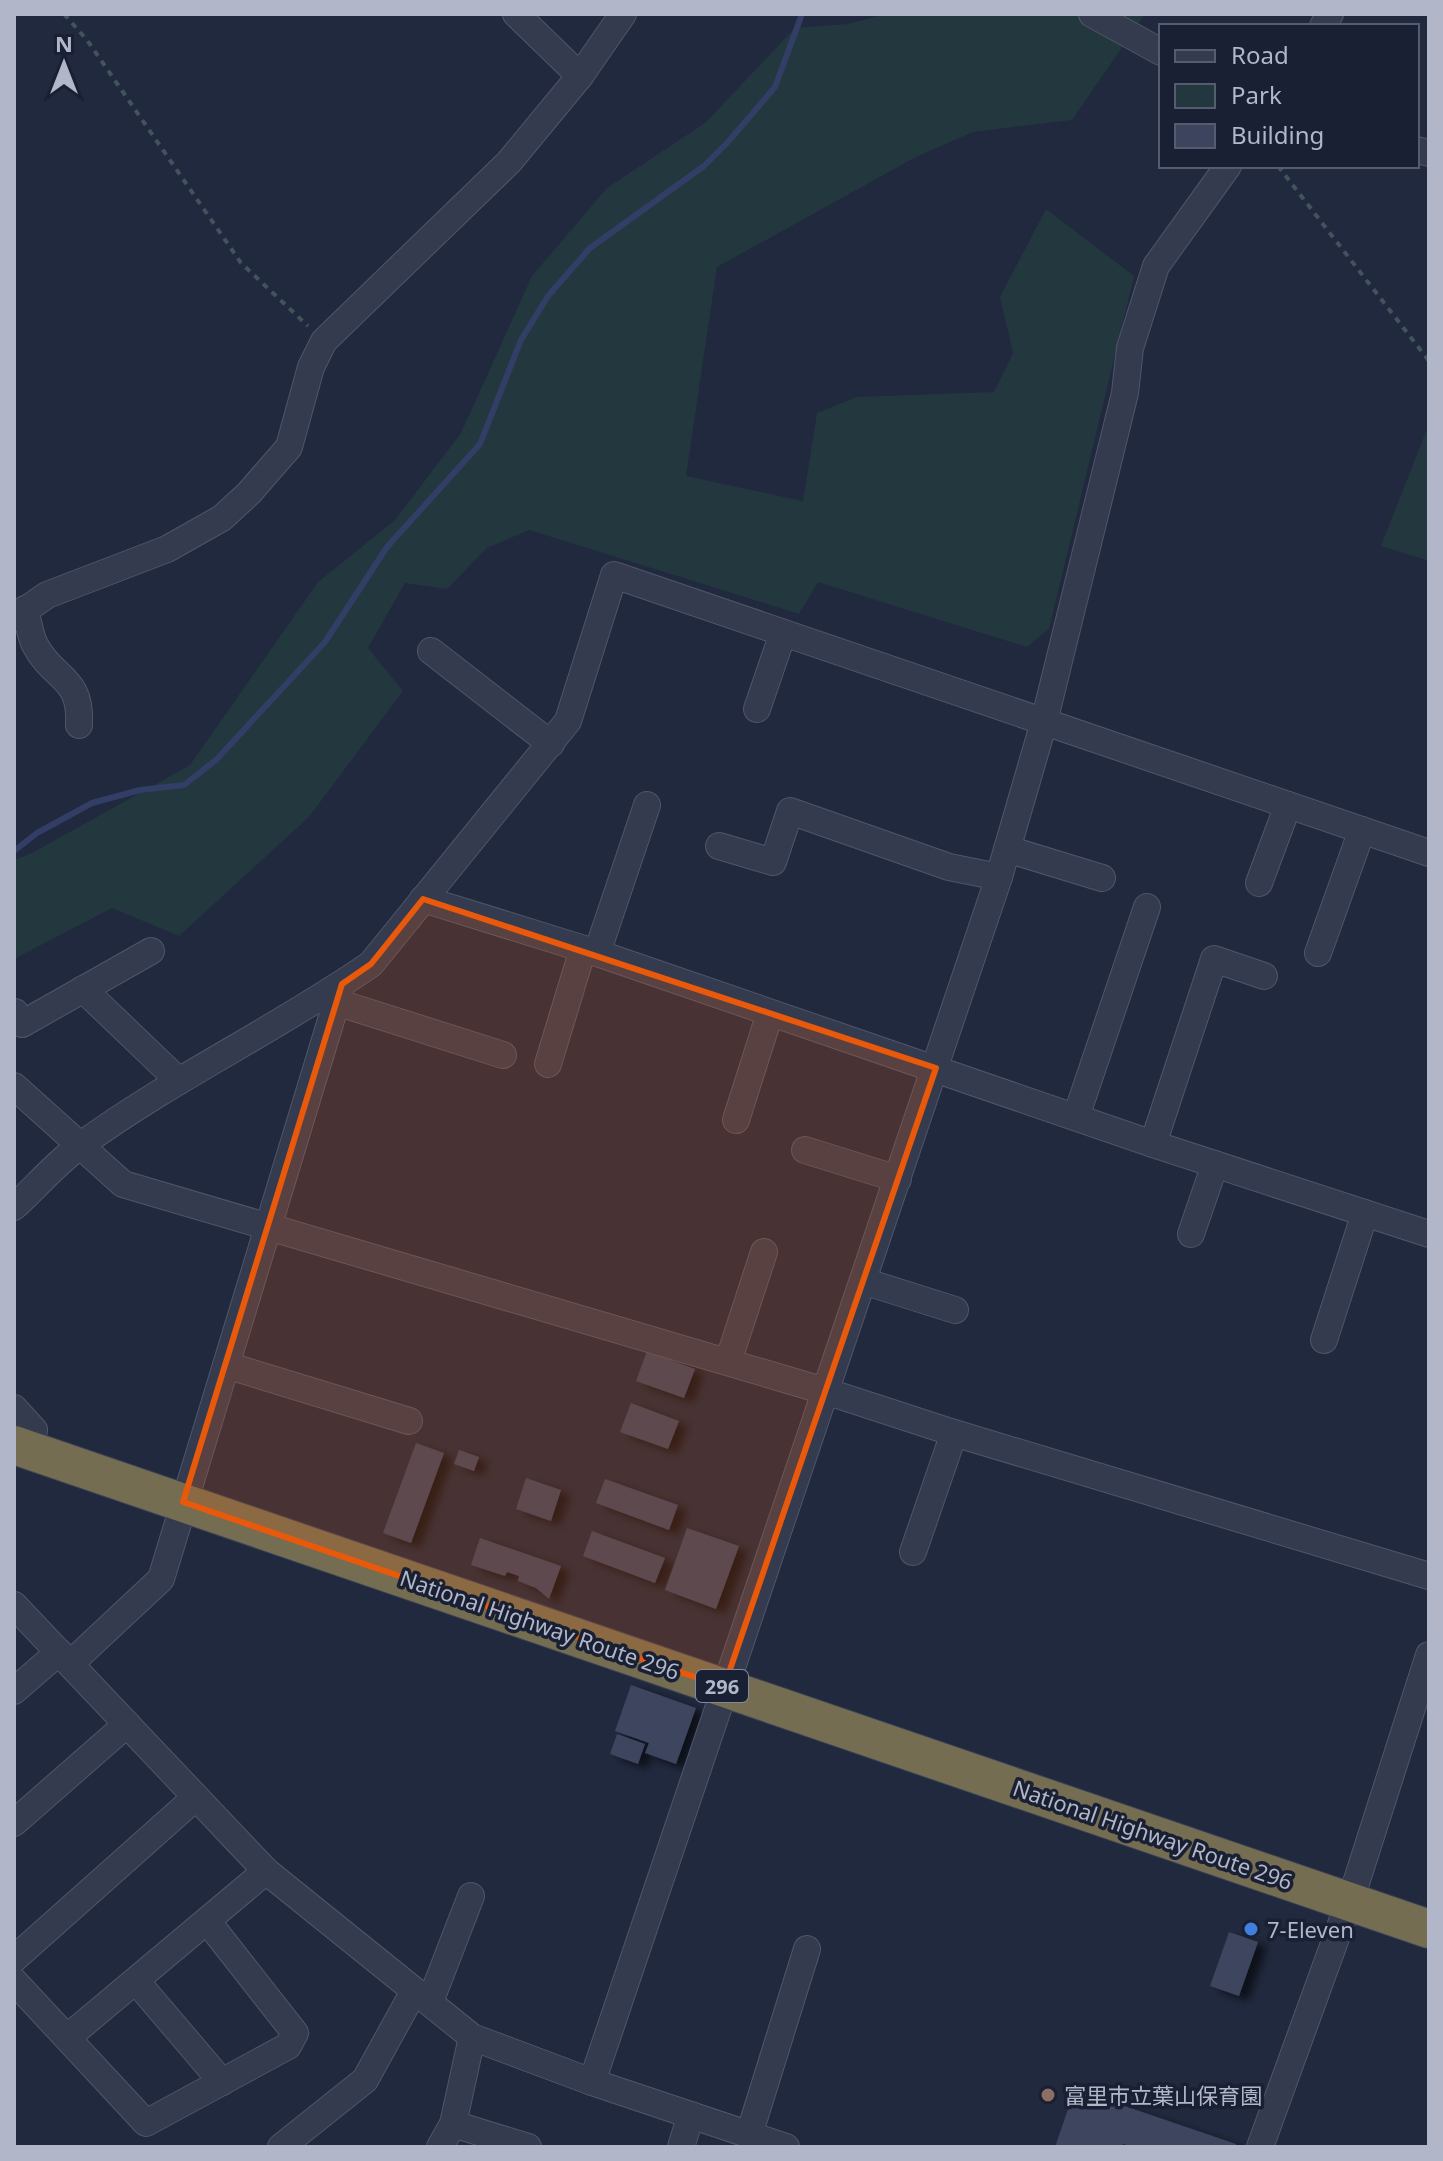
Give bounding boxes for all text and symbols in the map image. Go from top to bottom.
north arrow [24,24,104,104]
legend [1159,24,1419,168]
text: N [55,28,73,58]
text: Road [1231,38,1289,71]
text: Park [1231,78,1282,111]
text: Building [1231,118,1324,151]
street label: National Highway Route 296 [396,1562,684,1686]
road number: 296 [696,1670,748,1702]
street label: National Highway Route 296 [1009,1772,1297,1896]
place label: 7-Eleven [1267,1914,1354,1944]
marker: 7-Eleven [1242,1920,1260,1938]
place label: 富里市立葉山保育園 [1064,2080,1262,2110]
marker: 富里市立葉山保育園 [1039,2086,1057,2104]

